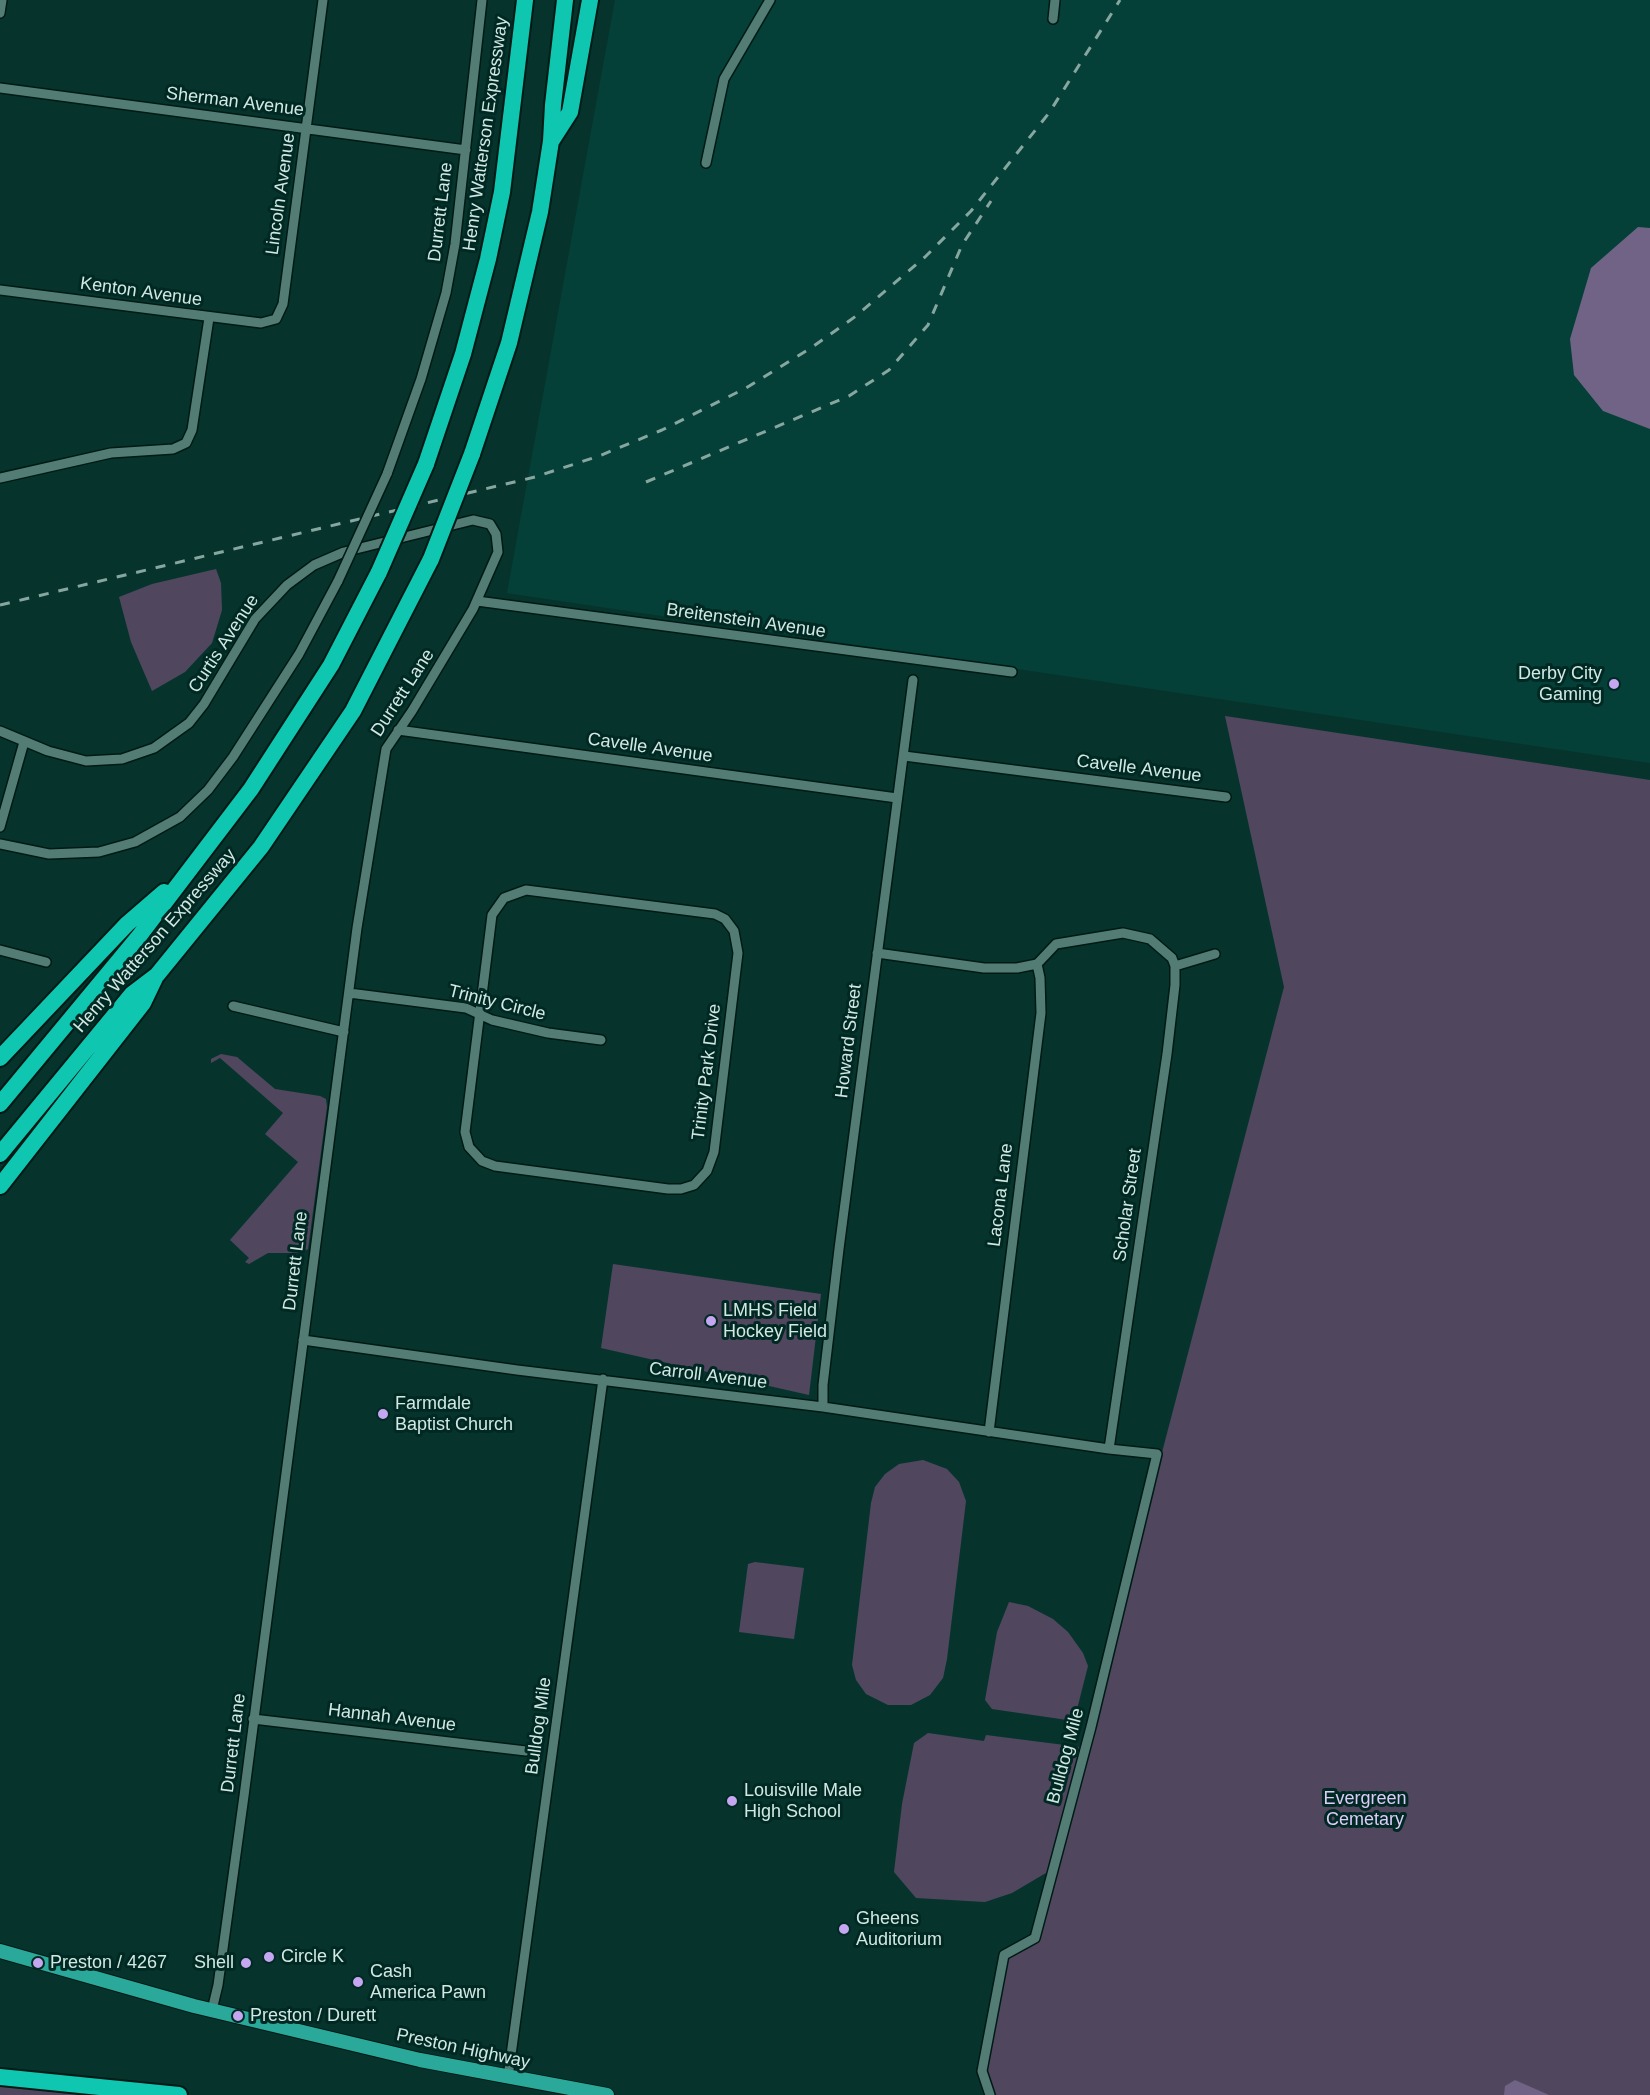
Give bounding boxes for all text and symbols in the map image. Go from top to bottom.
street label: Henry Watterson Expressway [459,15,513,253]
street label: Sherman Avenue [165,83,305,121]
street label: Lincoln Avenue [262,132,300,256]
street label: Durrett Lane [424,161,458,263]
street label: Kenton Avenue [79,273,203,311]
street label: Curtis Avenue [184,591,264,697]
street label: Breitenstein Avenue [665,599,827,643]
street label: Durrett Lane [367,645,439,741]
place label: Derby City Gaming [1518,663,1602,706]
marker: Derby City Gaming [1607,677,1621,691]
street label: Cavelle Avenue [586,729,714,767]
street label: Cavelle Avenue [1075,751,1203,787]
street label: Henry Watterson Expressway [69,845,241,1037]
street label: Trinity Circle [446,981,548,1025]
street label: Howard Street [831,983,867,1099]
street label: Trinity Park Drive [688,1003,726,1141]
street label: Lacona Lane [984,1142,1018,1248]
street label: Scholar Street [1109,1147,1147,1263]
street label: Durrett Lane [279,1210,313,1312]
place label: LMHS Field Hockey Field [723,1300,827,1342]
marker: LMHS Field Hockey Field [704,1314,718,1328]
street label: Carroll Avenue [648,1358,768,1394]
place label: Farmdale Baptist Church [395,1393,513,1436]
marker: Farmdale Baptist Church [376,1407,390,1421]
street label: Bulldog Mile [521,1676,557,1776]
street label: Durrett Lane [217,1692,251,1794]
street label: Hannah Avenue [327,1699,457,1737]
street label: Bulldog Mile [1043,1706,1089,1806]
place label: Louisville Male High School [744,1780,862,1822]
park label: Evergreen Cemetary [1323,1788,1407,1830]
marker: Louisville Male High School [725,1794,739,1808]
place label: Gheens Auditorium [856,1908,942,1950]
marker: Gheens Auditorium [837,1922,851,1936]
place label: Circle K [281,1946,344,1968]
marker: Circle K [262,1950,276,1964]
place label: Preston / 4267 [50,1952,167,1974]
place label: Shell [194,1952,234,1974]
marker: Preston / 4267 [31,1956,45,1970]
marker: Shell [239,1956,253,1970]
place label: Cash America Pawn [370,1961,486,2004]
marker: Cash America Pawn [351,1975,365,1989]
place label: Preston / Durett [250,2005,376,2027]
marker: Preston / Durett [231,2009,245,2023]
street label: Preston Highway [394,2024,532,2074]

